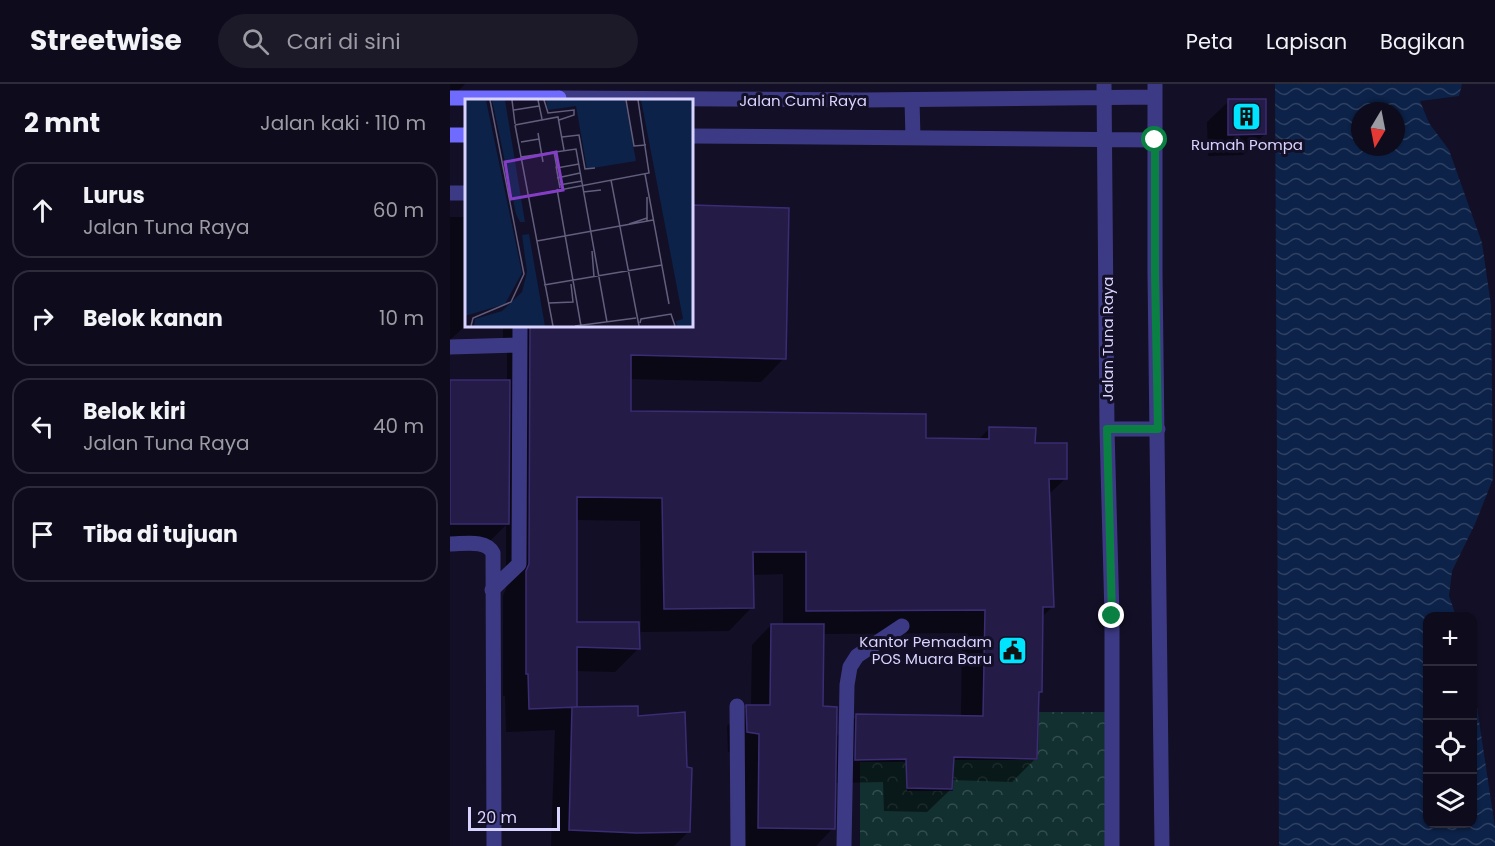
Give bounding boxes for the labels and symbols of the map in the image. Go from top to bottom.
street label: Jalan Cumi Raya [739,90,867,111]
inset map [465,99,693,327]
building icon: Rumah Pompa [1231,101,1263,133]
north arrow [1351,102,1405,156]
route start [1141,126,1167,152]
place label: Rumah Pompa [1191,134,1303,155]
street label: Jalan Tuna Raya [1097,277,1118,401]
route end [1098,602,1124,628]
place label: Kantor Pemadam POS Muara Baru [859,631,992,669]
public building icon: Kantor Pemadam POS Muara Baru [997,634,1029,666]
scale bar [468,804,560,832]

